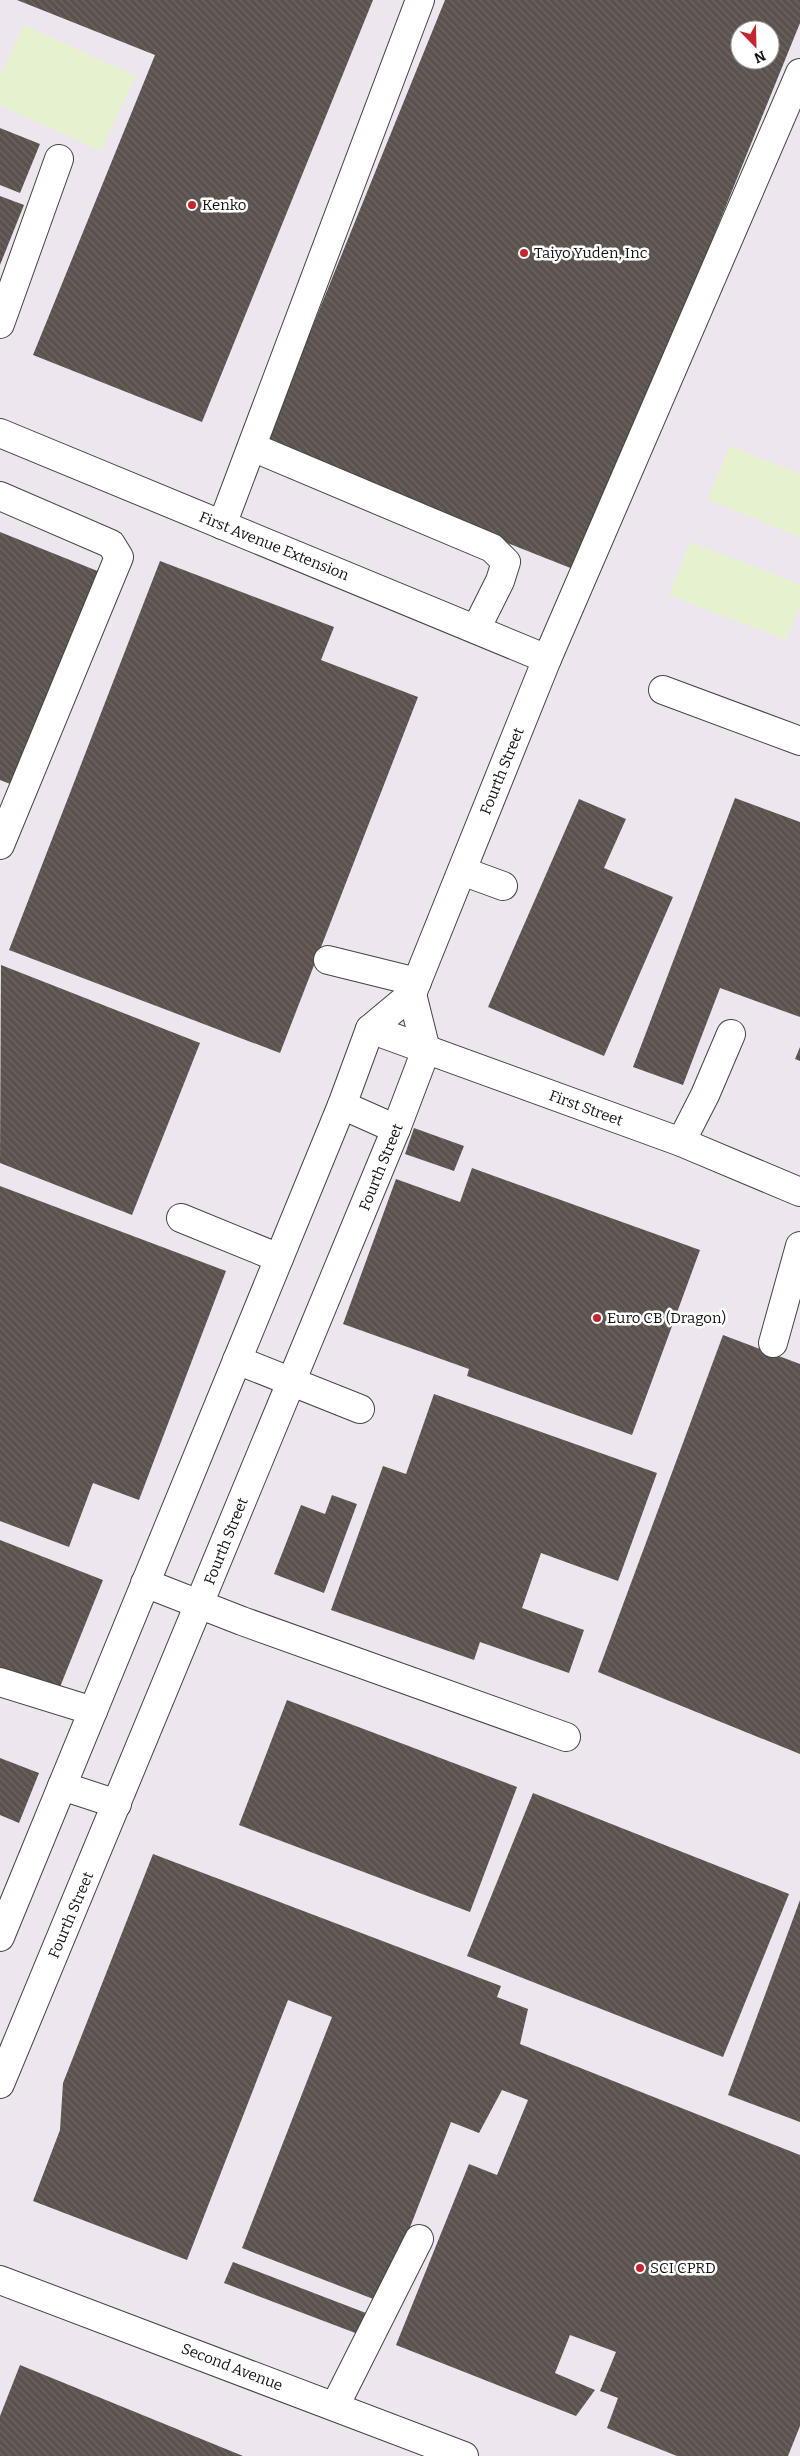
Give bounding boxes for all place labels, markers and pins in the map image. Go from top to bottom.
place label: Kenko [202,196,246,214]
marker: Kenko [186,199,198,211]
place label: Taiyo Yuden, Inc [534,244,648,262]
marker: Taiyo Yuden, Inc [518,247,530,259]
place label: Euro CB (Dragon) [607,1309,726,1327]
marker: Euro CB (Dragon) [591,1312,603,1324]
place label: SCI CPRD [650,2259,716,2277]
marker: SCI CPRD [634,2262,646,2274]

